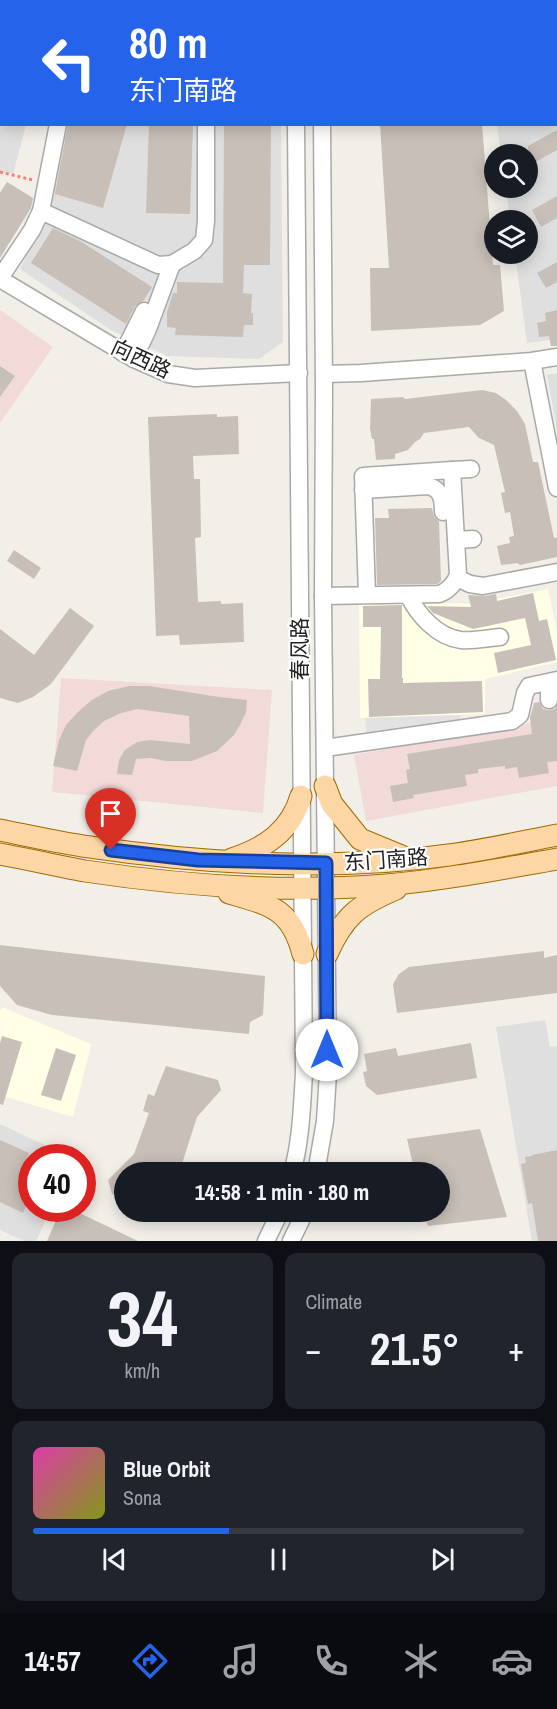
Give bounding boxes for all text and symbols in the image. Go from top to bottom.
text: 80 m [129,15,208,71]
icon: left [30,24,108,102]
text: 东门南路 [129,72,237,108]
map controls [484,144,538,264]
button: search [484,144,538,198]
button: layers [484,210,538,264]
street label: 向西路 [107,332,176,385]
street label: 春风路 [285,618,314,681]
pin [85,788,136,850]
icon: arrive [94,797,127,830]
street label: 东门南路 [343,842,429,877]
position arrow [295,1018,359,1082]
speed limit sign: 40 [18,1144,96,1222]
text: 14:58 · 1 min · 180 m [195,1177,369,1207]
text: 34 [107,1265,178,1370]
text: Climate [306,1288,362,1315]
text: 21.5° [370,1318,460,1379]
text: − [306,1327,321,1371]
text: + [508,1327,524,1371]
text: km/h [124,1357,160,1384]
text: Blue Orbit [123,1454,210,1484]
text: Sona [123,1484,161,1511]
icon: previous [98,1543,131,1576]
icon: pause [262,1543,295,1576]
icon: next [426,1543,459,1576]
icon: directions [129,1640,171,1682]
icon: music [220,1640,262,1682]
icon: phone [310,1640,352,1682]
icon: climate [400,1640,442,1682]
icon: car [491,1640,533,1682]
text: 14:57 [24,1643,81,1679]

